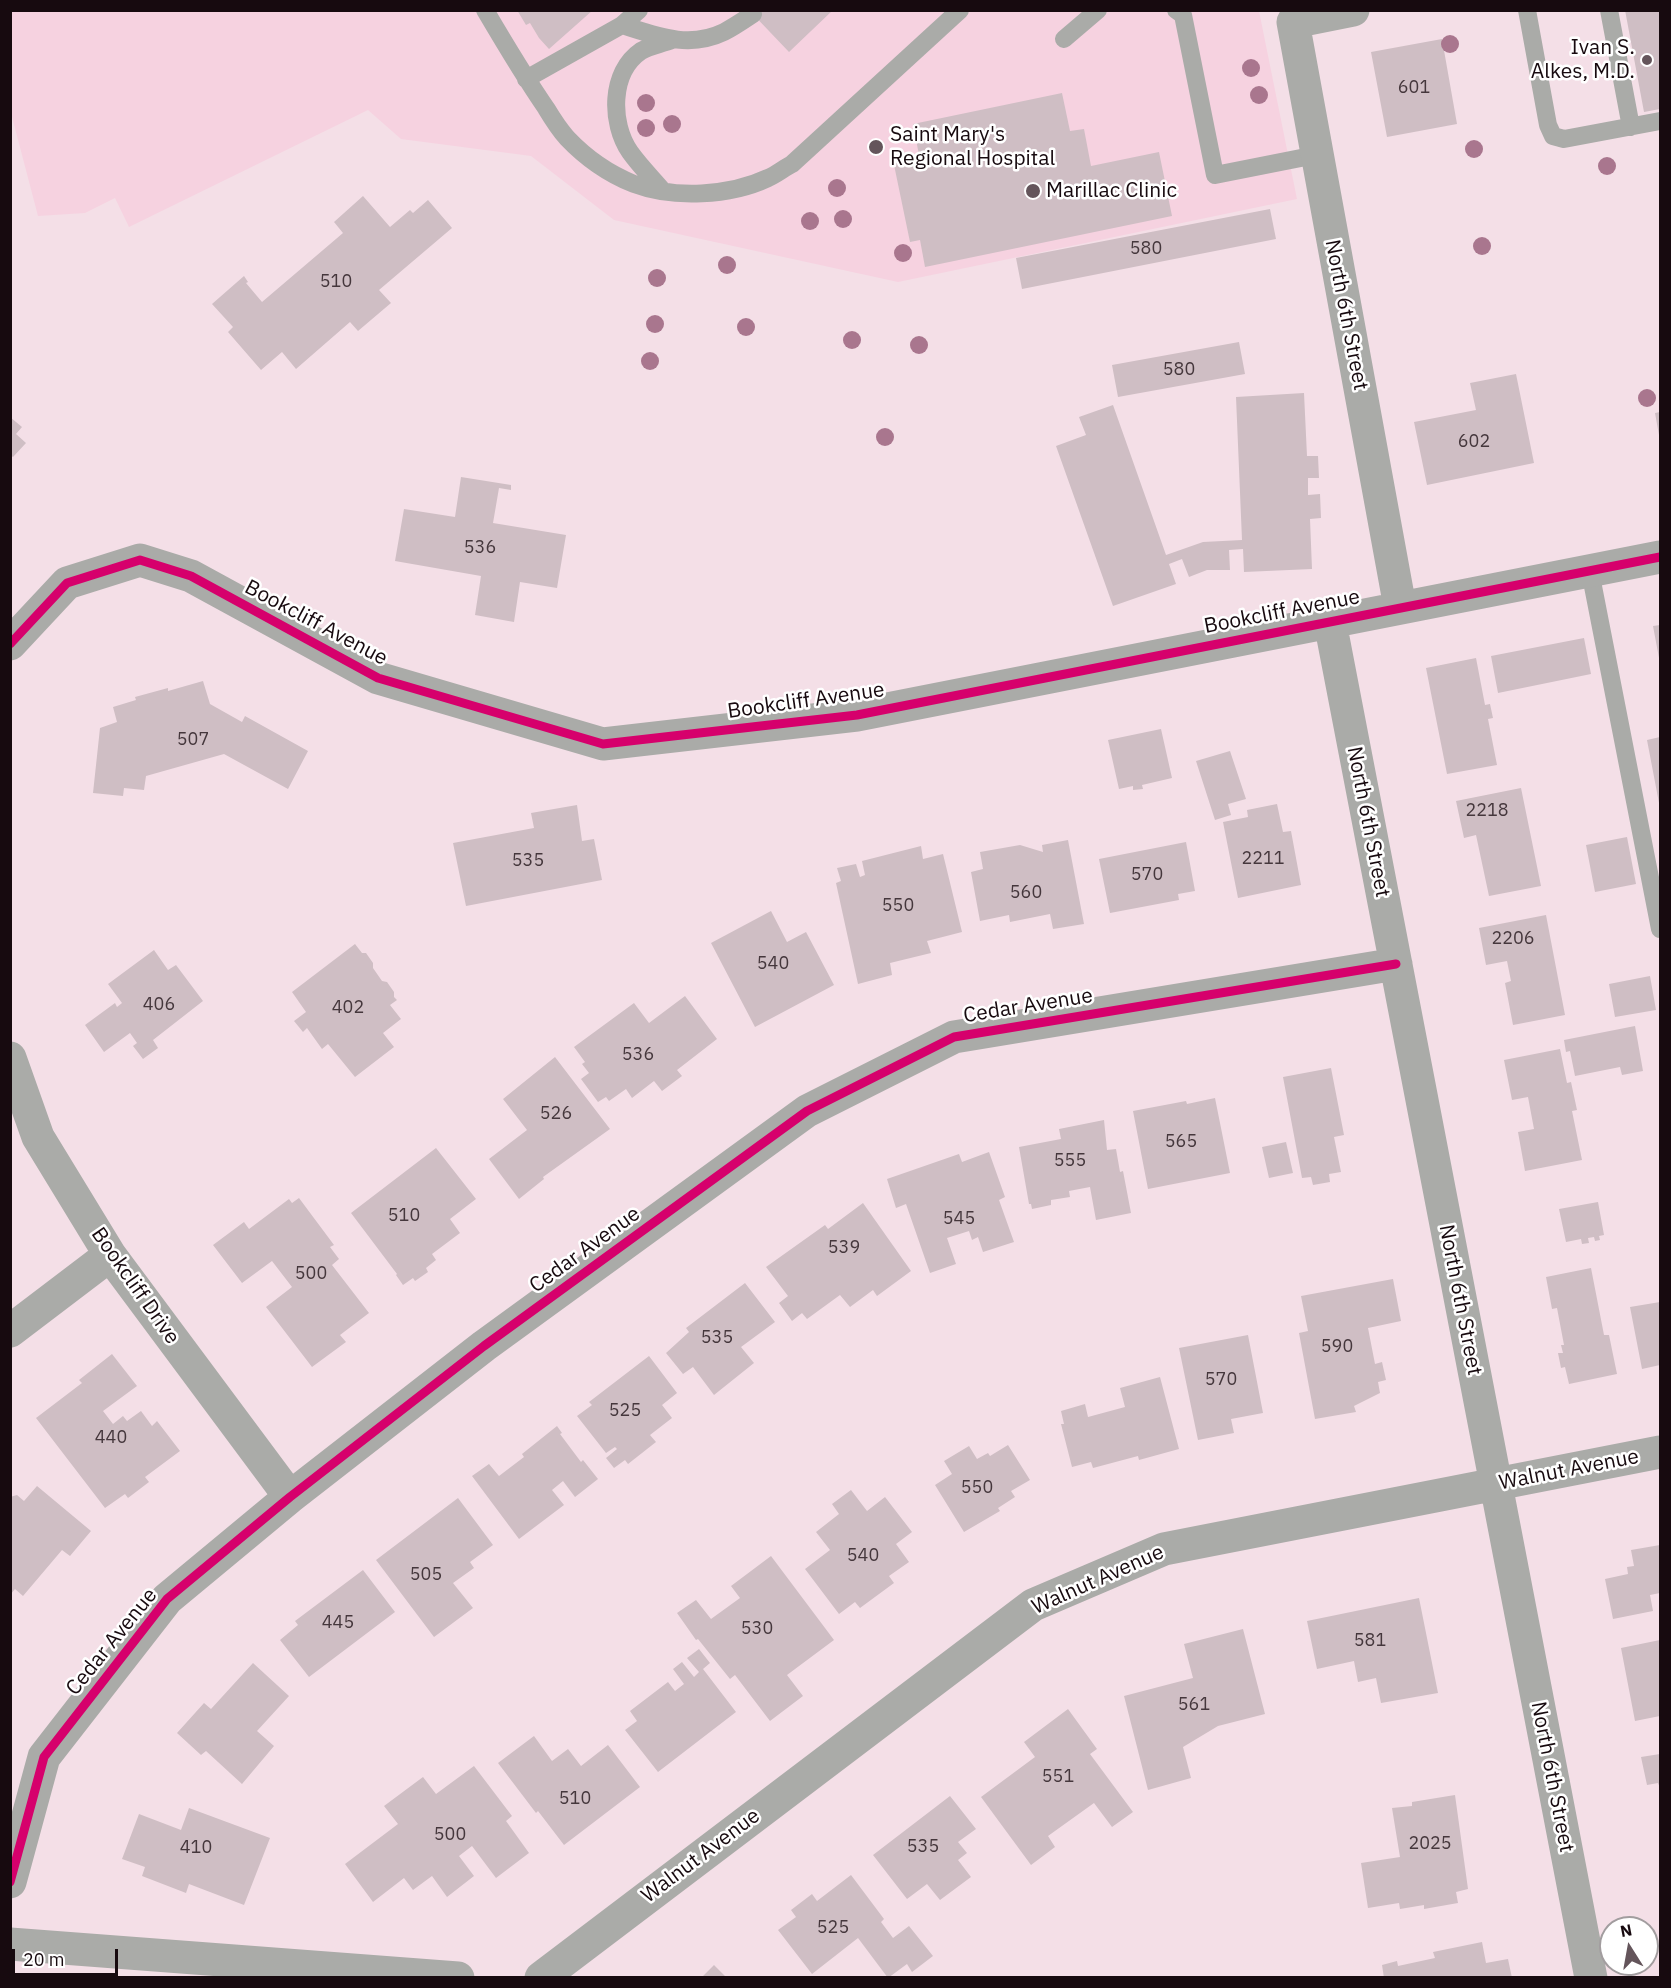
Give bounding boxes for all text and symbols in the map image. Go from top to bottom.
place label: Ivan S. Alkes, M.D. [1531,35,1635,85]
marker: Ivan S. Alkes, M.D. [1640,53,1654,67]
house number: 601 [1398,77,1430,99]
place label: Saint Mary's Regional Hospital [890,122,1055,172]
marker: Saint Mary's Regional Hospital [867,138,885,156]
place label: Marillac Clinic [1046,178,1177,204]
marker: Marillac Clinic [1024,182,1042,200]
street label: North 6th Street [1319,237,1373,393]
house number: 580 [1130,238,1162,260]
house number: 510 [320,271,352,293]
house number: 580 [1163,359,1195,381]
house number: 602 [1458,431,1490,453]
house number: 536 [464,537,496,559]
street label: Bookcliff Avenue [240,575,392,671]
street label: Bookcliff Avenue [1202,585,1362,639]
street label: Bookcliff Avenue [726,678,886,724]
house number: 507 [177,729,209,751]
street label: North 6th Street [1341,744,1395,900]
house number: 2218 [1465,800,1509,822]
house number: 2211 [1241,848,1285,870]
house number: 535 [512,850,544,872]
house number: 570 [1131,864,1163,886]
house number: 560 [1010,882,1042,904]
house number: 550 [882,895,914,917]
house number: 2206 [1491,928,1535,950]
house number: 540 [757,953,789,975]
street label: Cedar Avenue [961,983,1095,1029]
house number: 406 [143,994,175,1016]
house number: 402 [332,997,364,1019]
house number: 536 [622,1044,654,1066]
house number: 526 [540,1103,572,1125]
house number: 565 [1165,1131,1197,1153]
house number: 555 [1054,1150,1086,1172]
street label: Cedar Avenue [525,1201,645,1299]
house number: 510 [388,1205,420,1227]
house number: 545 [943,1208,975,1230]
street label: North 6th Street [1433,1222,1487,1378]
street label: Bookcliff Drive [85,1223,185,1349]
house number: 539 [828,1237,860,1259]
house number: 500 [295,1263,327,1285]
house number: 535 [701,1327,733,1349]
house number: 590 [1321,1336,1353,1358]
house number: 570 [1205,1369,1237,1391]
house number: 525 [609,1400,641,1422]
house number: 440 [95,1427,127,1449]
street label: Walnut Avenue [1497,1444,1641,1496]
house number: 550 [961,1477,993,1499]
street label: Walnut Avenue [1028,1540,1168,1620]
house number: 540 [847,1545,879,1567]
house number: 505 [410,1564,442,1586]
street label: Cedar Avenue [61,1583,163,1701]
house number: 445 [322,1612,354,1634]
house number: 530 [741,1618,773,1640]
house number: 581 [1354,1630,1386,1652]
house number: 561 [1178,1694,1210,1716]
street label: North 6th Street [1525,1699,1579,1855]
house number: 551 [1042,1766,1074,1788]
house number: 510 [559,1788,591,1810]
street label: Walnut Avenue [637,1803,765,1909]
house number: 500 [434,1824,466,1846]
house number: 2025 [1408,1833,1452,1855]
house number: 535 [907,1836,939,1858]
house number: 410 [180,1837,212,1859]
north arrow [1599,1916,1659,1976]
house number: 525 [817,1917,849,1939]
text: N [1618,1919,1634,1941]
scale bar [15,1937,122,1975]
text: 20 m [23,1948,65,1971]

